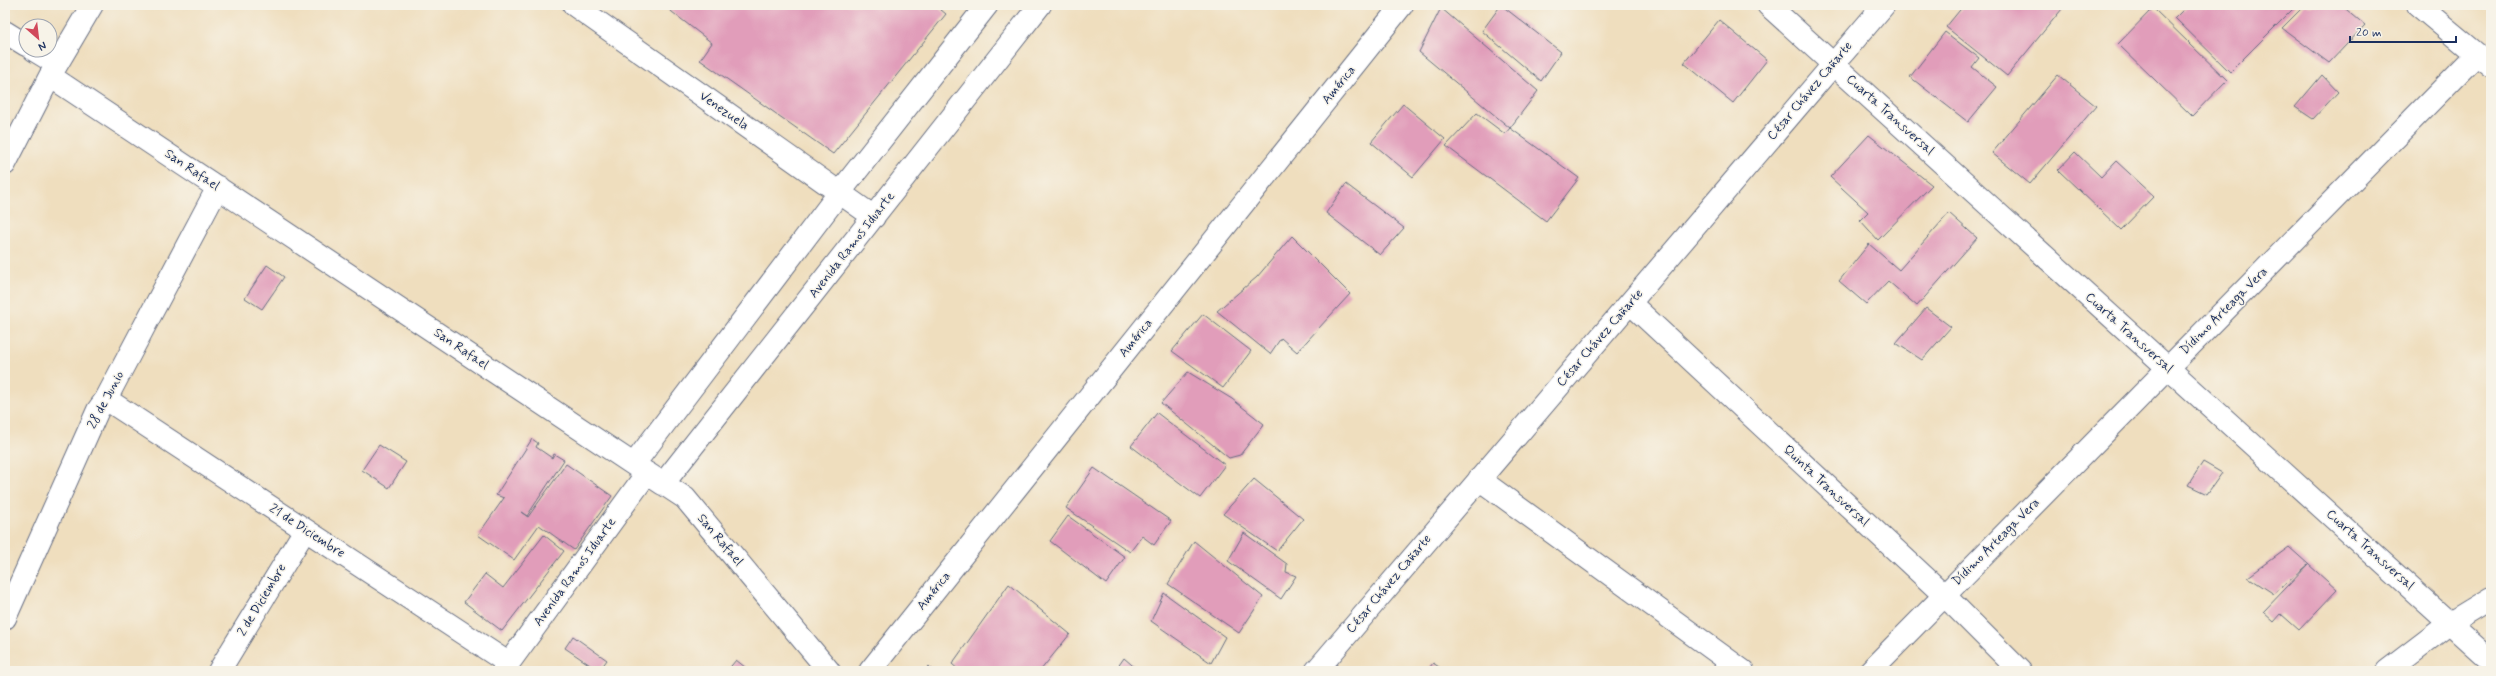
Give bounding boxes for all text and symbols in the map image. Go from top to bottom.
north arrow [18,18,58,58]
scale bar [2350,18,2456,44]
text: 20 m [2356,25,2382,41]
text: N [36,38,49,54]
street label: César Chávez Cañarte [1764,38,1856,144]
street label: América [1318,62,1360,108]
street label: Cuarta Transversal [1842,71,1938,159]
street label: Venezuela [696,88,752,134]
street label: San Rafael [161,145,223,195]
street label: Avenida Ramos Iduarte [805,188,899,302]
street label: Dídimo Arteaga Vera [2176,263,2272,359]
street label: César Chávez Cañarte [1553,285,1647,390]
street label: Cuarta Transversal [2081,289,2177,377]
street label: América [1115,315,1157,361]
street label: San Rafael [430,324,492,374]
street label: 28 de Junio [84,368,128,432]
street label: Quinta Transversal [1779,442,1873,530]
street label: Dídimo Arteaga Vera [1948,494,2044,590]
street label: 21 de Diciembre [266,500,348,562]
street label: Cuarta Transversal [2322,506,2418,594]
street label: San Rafael [693,510,747,570]
street label: Avenida Ramos Iduarte [530,514,620,630]
street label: César Chávez Cañarte [1343,531,1435,637]
street label: 2 de Diciembre [234,561,290,639]
street label: América [913,568,955,614]

